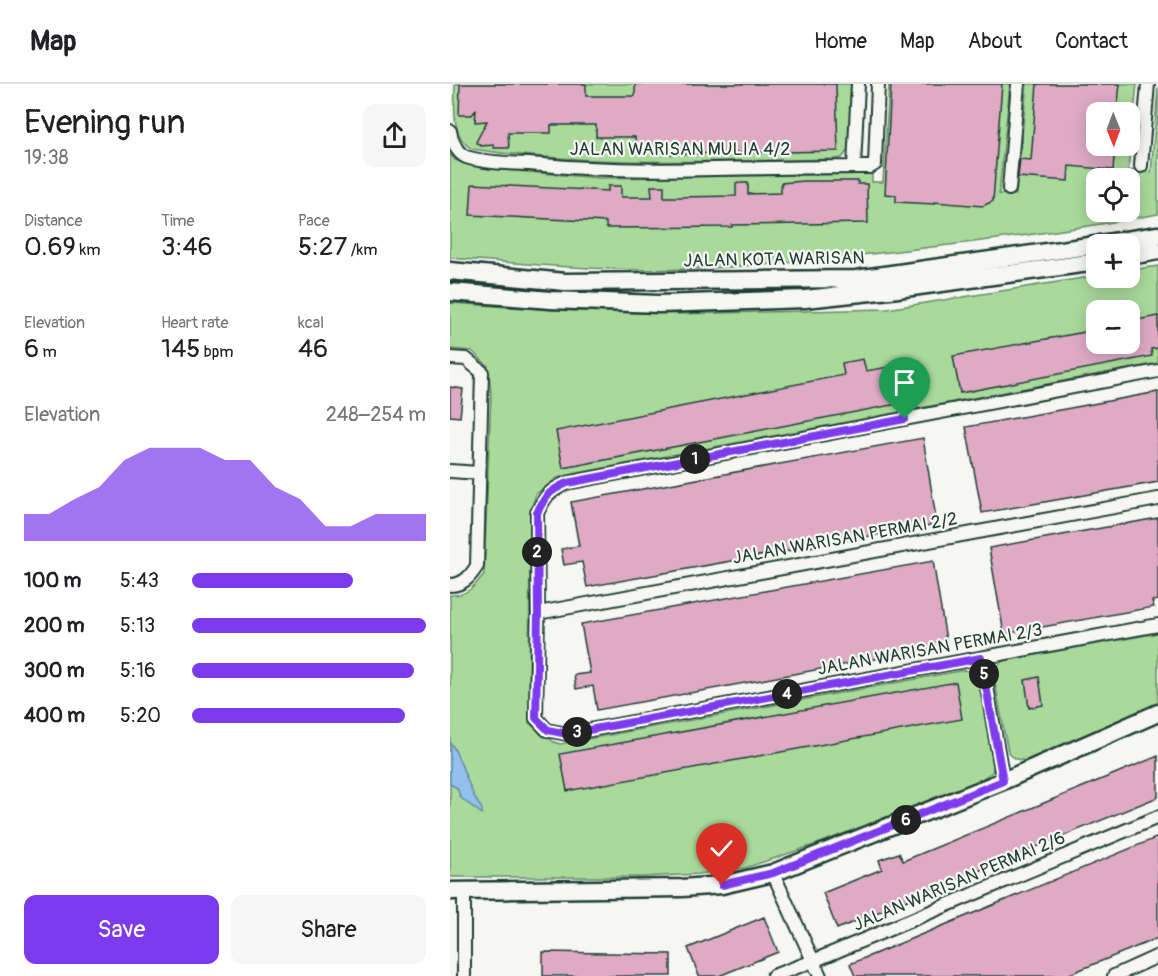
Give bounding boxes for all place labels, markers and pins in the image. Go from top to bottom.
pin [879,357,930,419]
pin: 1 [680,444,710,474]
pin: 2 [522,537,552,567]
pin: 5 [969,659,999,689]
pin: 4 [772,679,802,709]
pin: 3 [562,717,592,747]
pin: 6 [891,805,921,835]
pin [696,823,747,885]

